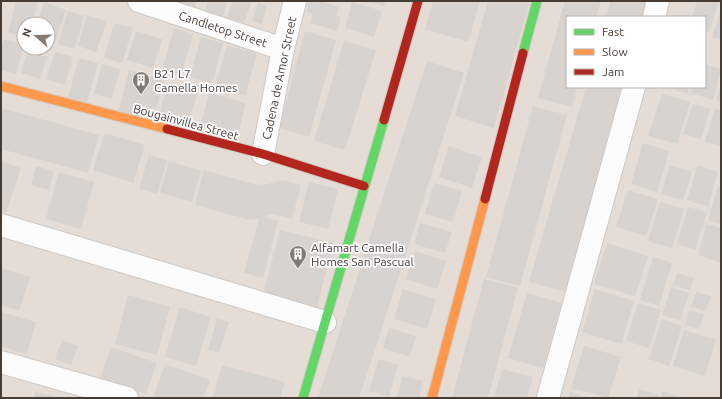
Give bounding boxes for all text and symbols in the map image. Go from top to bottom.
street label: Candletop Street [177,9,269,50]
street label: Cadena de Amor Street [260,15,298,141]
north arrow [16,16,56,56]
legend [566,16,706,88]
text: Fast [602,25,624,38]
text: N [20,27,34,38]
text: Slow [602,45,628,58]
text: Jam [602,65,624,78]
place label: B21 L7 Camella Homes [154,67,237,94]
building icon: B21 L7 Camella Homes [131,70,151,95]
street label: Bougainvillea Street [132,102,240,142]
place label: Alfamart Camella Homes San Pascual [311,241,414,268]
building icon: Alfamart Camella Homes San Pascual [288,244,308,269]

